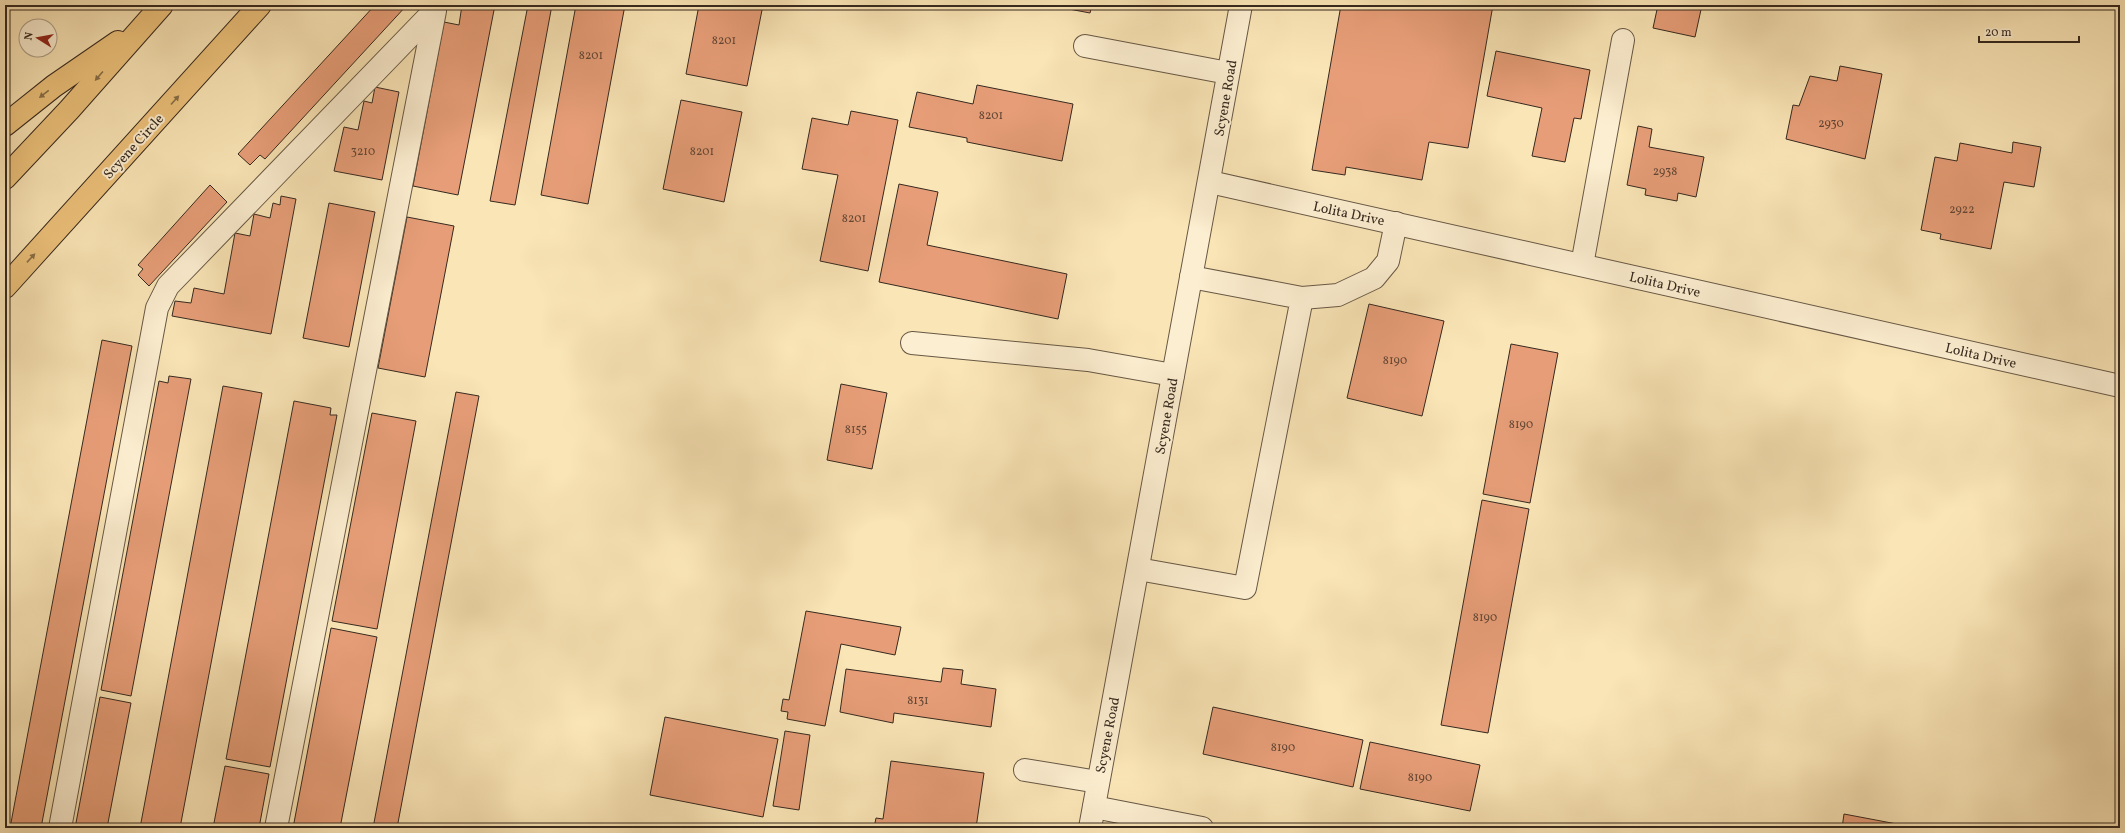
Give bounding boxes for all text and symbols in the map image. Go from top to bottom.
north arrow [18,18,58,58]
scale bar [1979,18,2079,44]
text: 20 m [1985,25,2012,41]
text: N [22,31,38,42]
house number: 8201 [712,33,736,49]
house number: 8201 [579,48,603,64]
street label: Scyene Road [1210,58,1243,138]
one-way arrow [94,71,103,81]
one-way arrow [38,89,49,98]
one-way arrow [170,94,179,105]
house number: 8201 [979,108,1003,124]
street label: Scyene Circle [100,110,169,184]
house number: 2930 [1818,116,1844,132]
house number: 3210 [351,144,375,160]
house number: 8201 [690,144,714,160]
house number: 2938 [1653,164,1677,180]
street label: Lolita Drive [1311,198,1386,231]
house number: 2922 [1949,202,1975,218]
house number: 8201 [842,211,866,227]
one-way arrow [27,253,36,264]
street label: Lolita Drive [1627,268,1702,303]
street label: Lolita Drive [1943,339,2018,374]
house number: 8190 [1383,353,1407,369]
street label: Scyene Road [1151,376,1184,456]
house number: 8190 [1509,417,1533,433]
house number: 8155 [845,422,867,438]
house number: 8190 [1473,610,1497,626]
house number: 8131 [907,693,929,709]
street label: Scyene Road [1092,695,1125,775]
house number: 8190 [1271,740,1295,756]
house number: 8190 [1408,770,1432,786]

